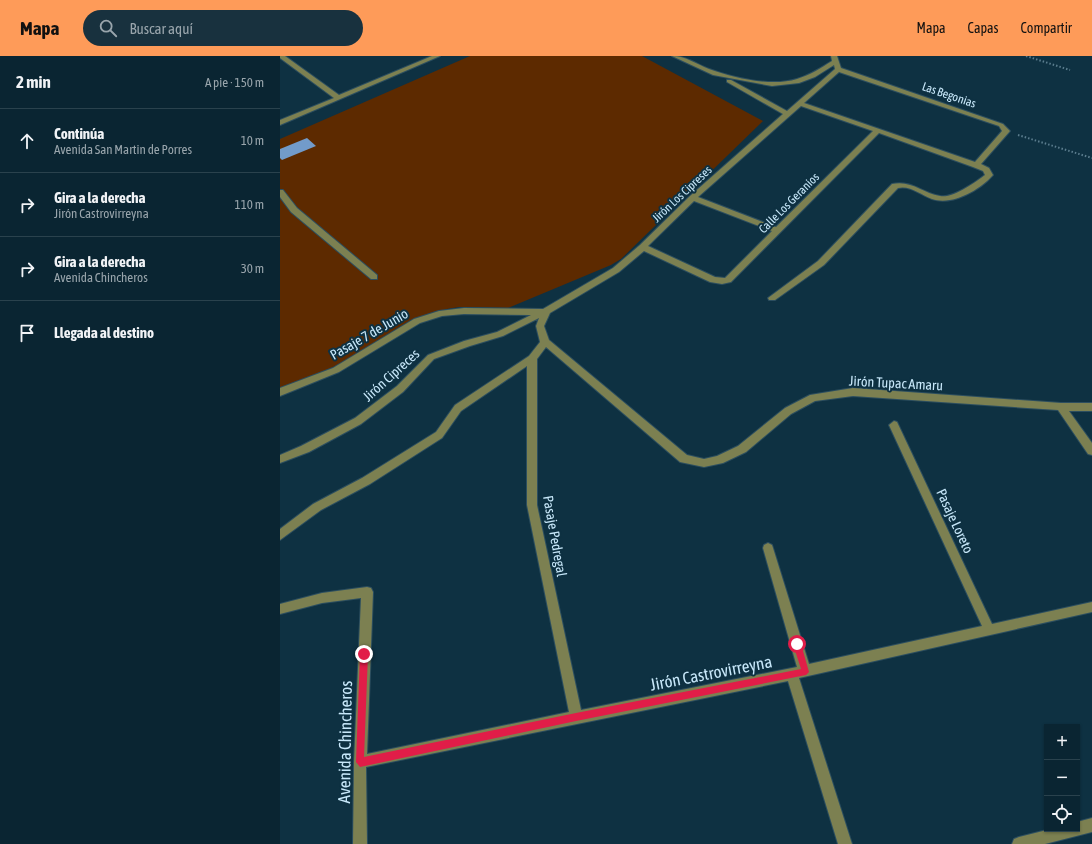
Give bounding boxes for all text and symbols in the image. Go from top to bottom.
search box [83,10,363,46]
text: Mapa [20,17,59,39]
icon: search [97,17,119,39]
text: Buscar aquí [129,20,193,37]
text: Mapa [917,20,946,36]
text: Capas [968,20,999,36]
text: Compartir [1021,20,1072,36]
text: 2 min [16,72,51,92]
text: A pie · 150 m [205,75,264,90]
street label: Las Begonias [920,79,978,111]
text: Continúa [54,125,104,142]
icon: ahead [16,130,38,152]
text: 10 m [241,133,264,148]
text: Avenida San Martin de Porres [54,142,192,157]
street label: Jirón Los Cipreses [649,163,715,225]
street label: Calle Los Geranios [756,170,822,236]
text: Gira a la derecha [54,189,145,206]
icon: right [16,194,38,216]
text: 110 m [235,197,264,212]
text: Jirón Castrovirreyna [54,206,149,221]
text: Gira a la derecha [54,253,145,270]
icon: right [16,258,38,280]
text: 30 m [241,261,264,276]
text: Avenida Chincheros [54,270,148,285]
street label: Pasaje 7 de Junio [327,305,411,363]
icon: arrive [16,322,38,344]
text: Llegada al destino [54,324,154,341]
street label: Jirón Cipreces [360,346,422,404]
street label: Jirón Tupac Amaru [849,373,943,393]
street label: Pasaje Loreto [933,486,977,556]
street label: Pasaje Pedregal [540,494,570,578]
route start [788,635,806,653]
route end [355,645,373,663]
street label: Jirón Castrovirreyna [648,651,774,695]
street label: Avenida Chincheros [334,681,356,803]
map controls [1044,724,1080,832]
button: + [1044,724,1080,760]
button: − [1044,760,1080,796]
button: locate [1044,796,1080,832]

